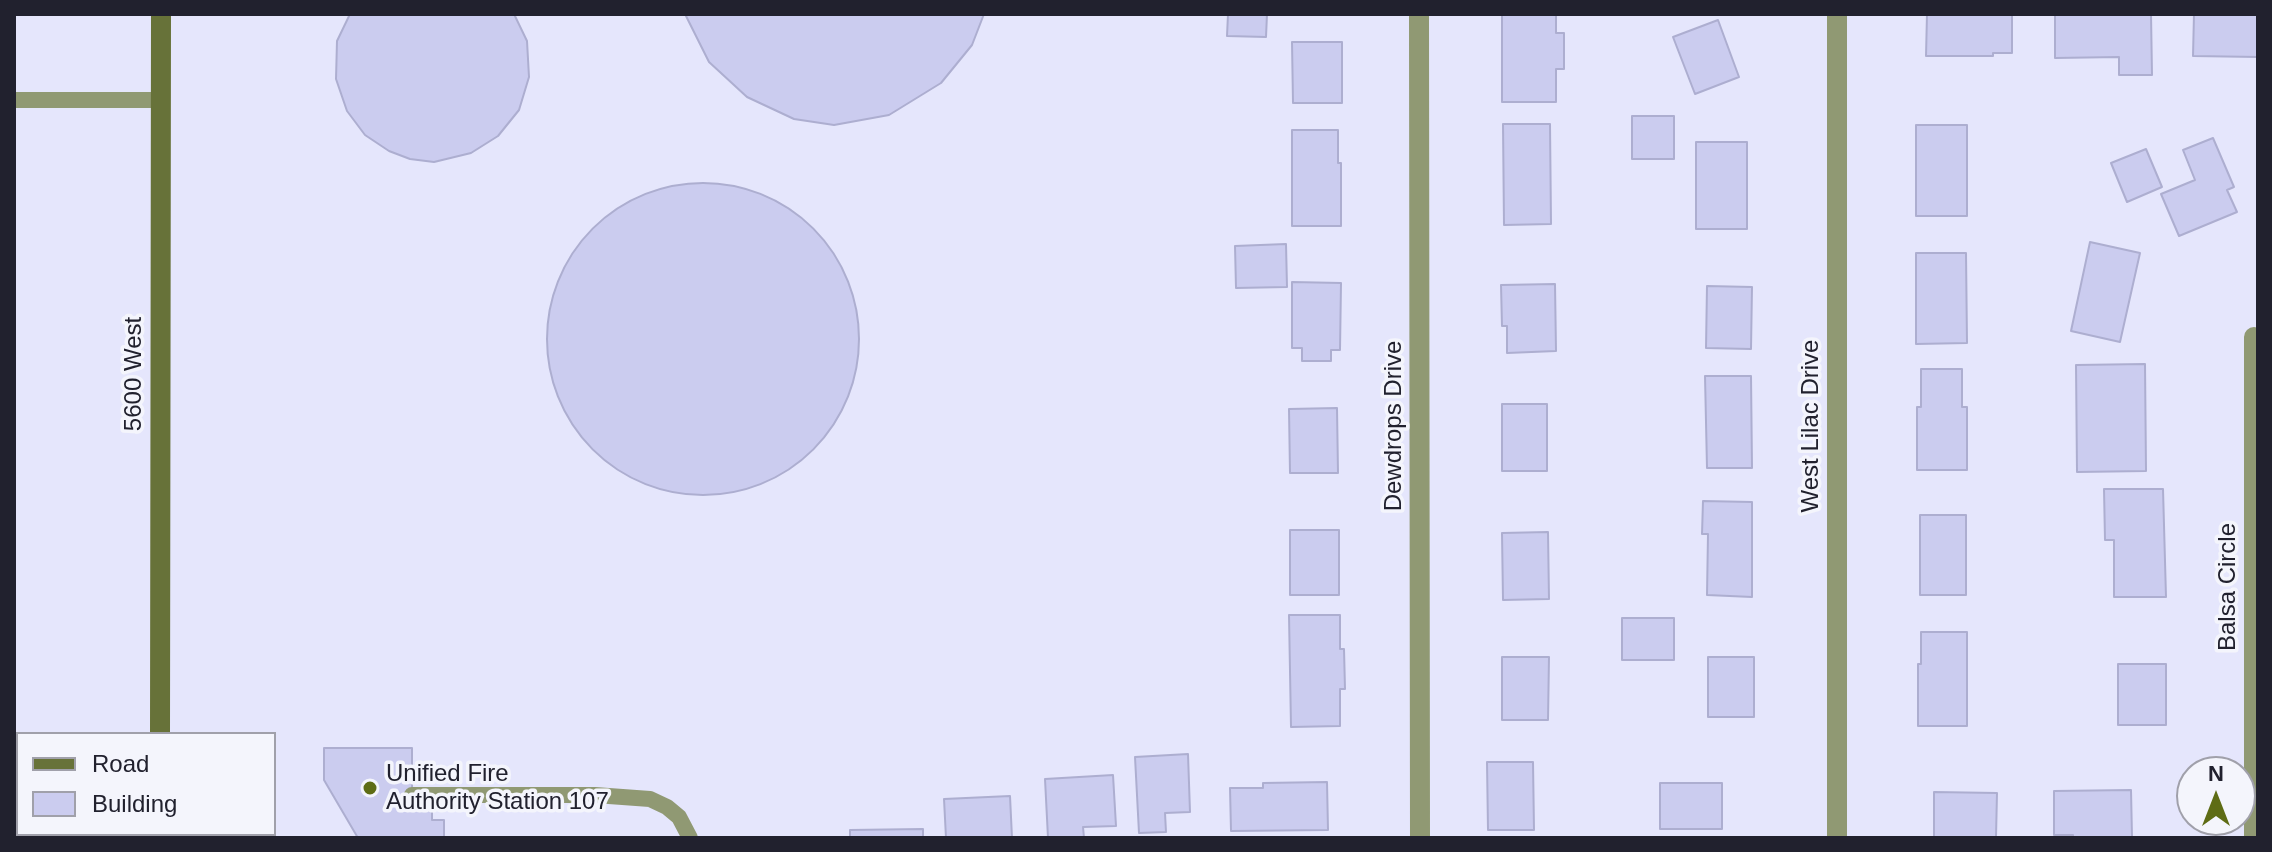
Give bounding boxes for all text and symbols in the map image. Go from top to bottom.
street label: 5600 West [120,317,148,431]
street label: West Lilac Drive [1797,340,1825,512]
street label: Dewdrops Drive [1380,341,1408,511]
street label: Balsa Circle [2214,523,2242,651]
legend [16,732,276,836]
text: Road [92,750,149,777]
north arrow [2176,756,2256,836]
place label: Unified Fire Authority Station 107 [386,760,609,816]
text: N [2208,761,2224,786]
marker: Unified Fire Authority Station 107 [361,779,379,797]
text: Building [92,790,177,817]

